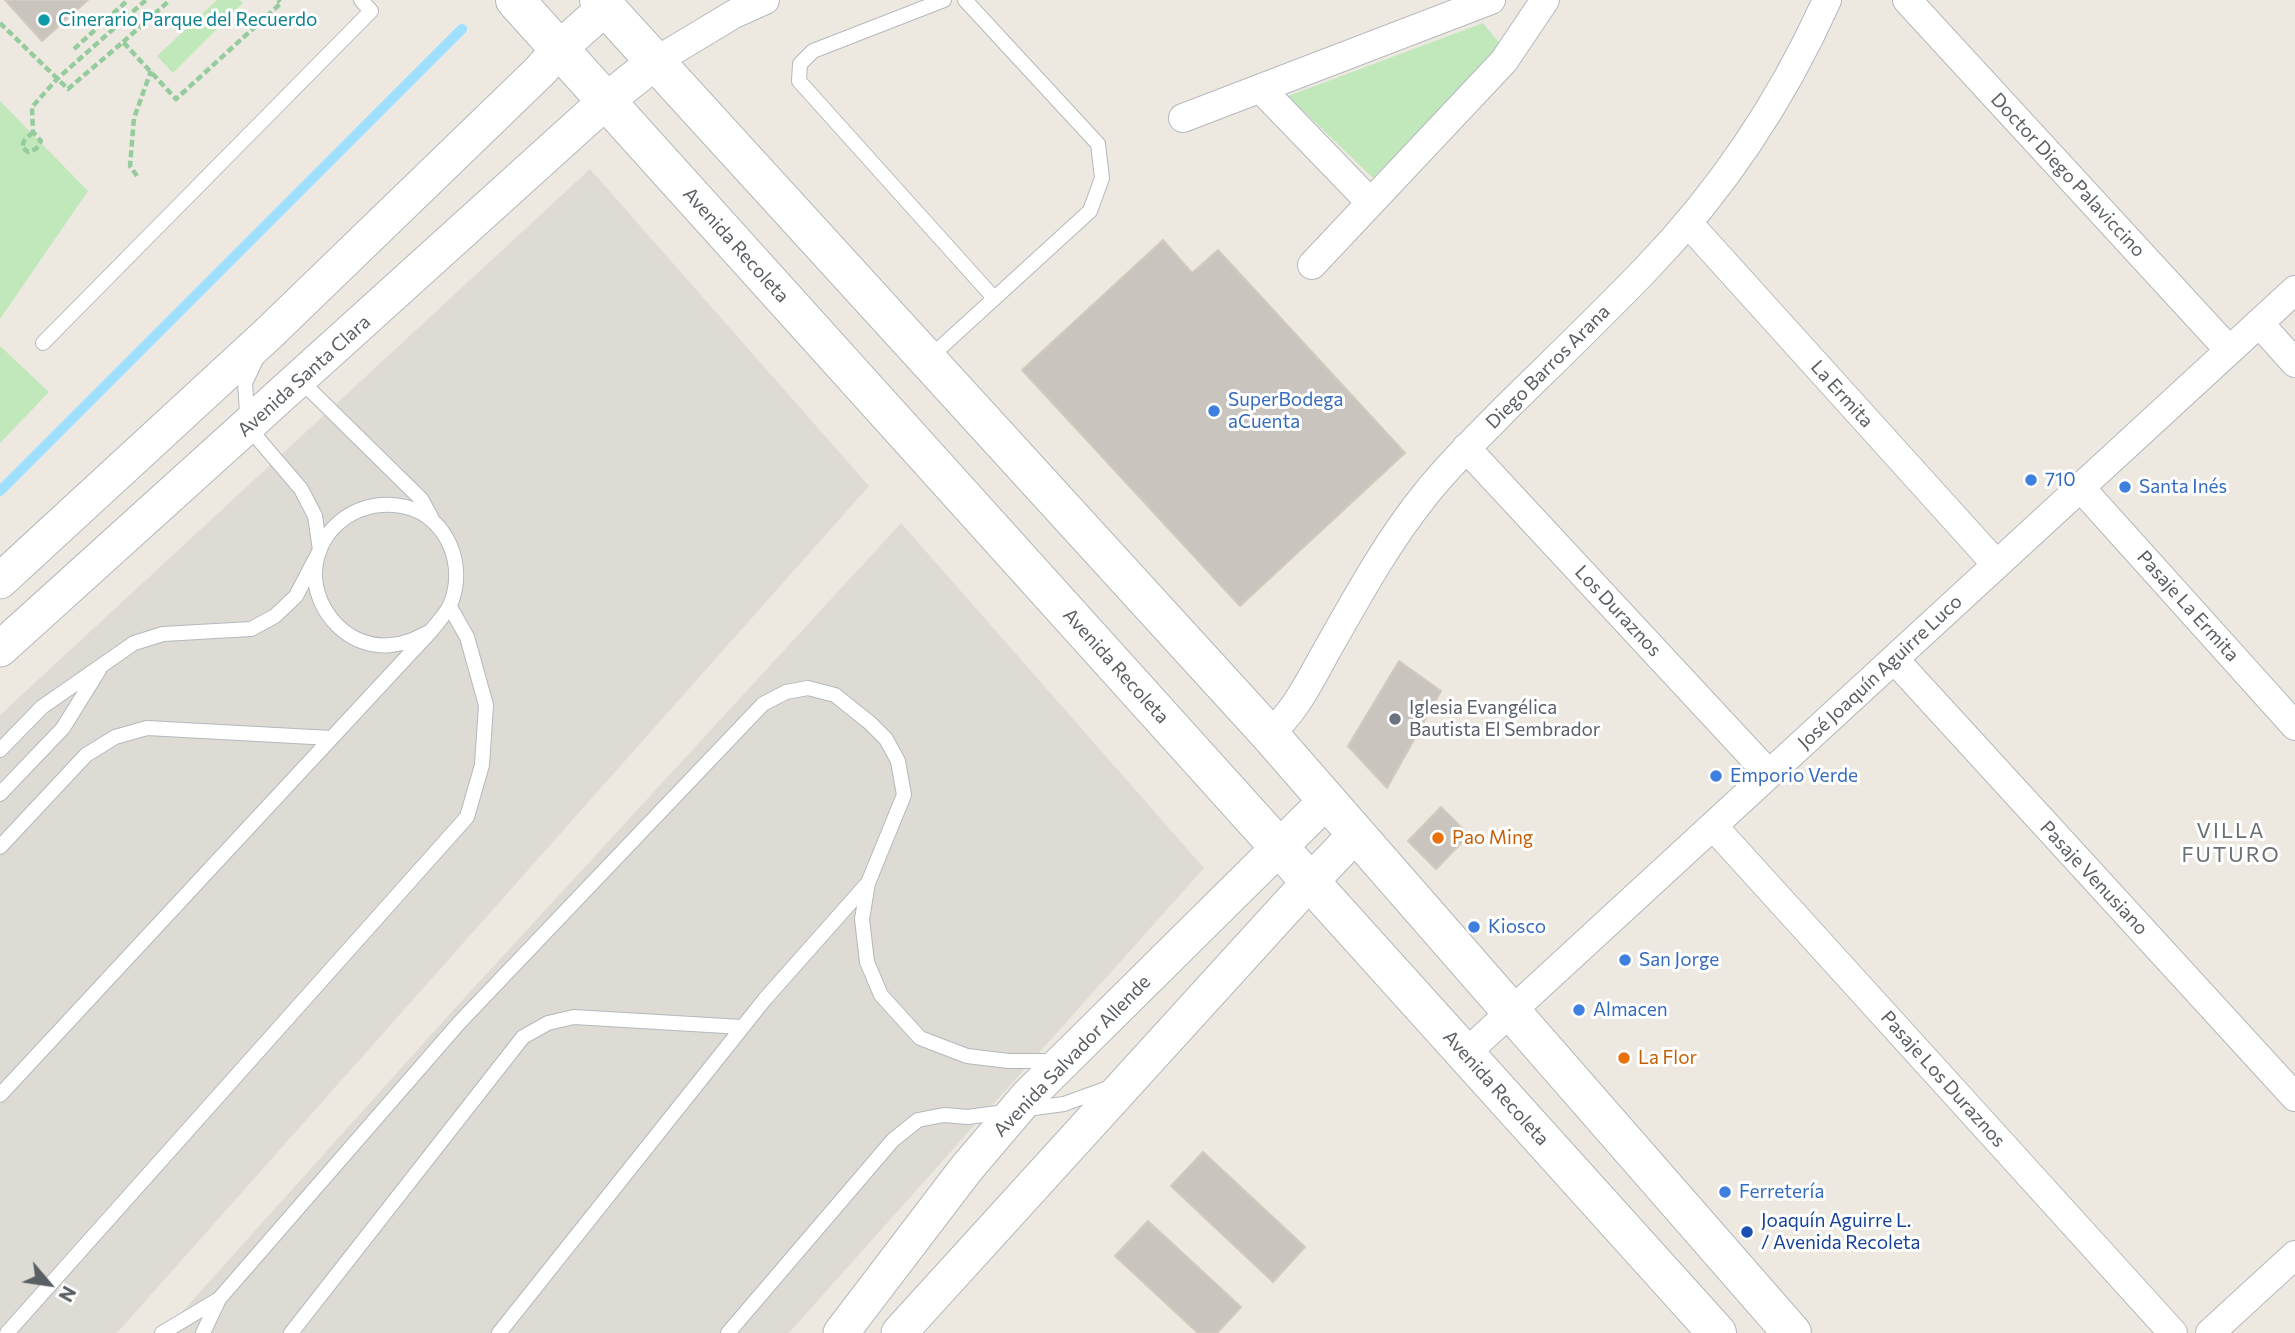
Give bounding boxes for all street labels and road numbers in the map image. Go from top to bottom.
street label: Doctor Diego Palaviccino [1986,88,2150,262]
street label: Avenida Recoleta [678,183,794,307]
street label: Diego Barros Arana [1481,300,1615,434]
street label: Avenida Santa Clara [233,310,375,442]
street label: La Ermita [1806,356,1878,432]
street label: Pasaje La Ermita [2132,546,2244,666]
street label: Los Duraznos [1570,561,1666,661]
street label: José Joaquín Aguirre Luco [1793,590,1967,754]
street label: Avenida Recoleta [1058,604,1174,728]
street label: Pasaje Venusiano [2035,816,2153,940]
street label: Avenida Salvador Allende [989,970,1155,1142]
street label: Pasaje Los Duraznos [1876,1006,2010,1152]
street label: Avenida Recoleta [1438,1026,1554,1150]

